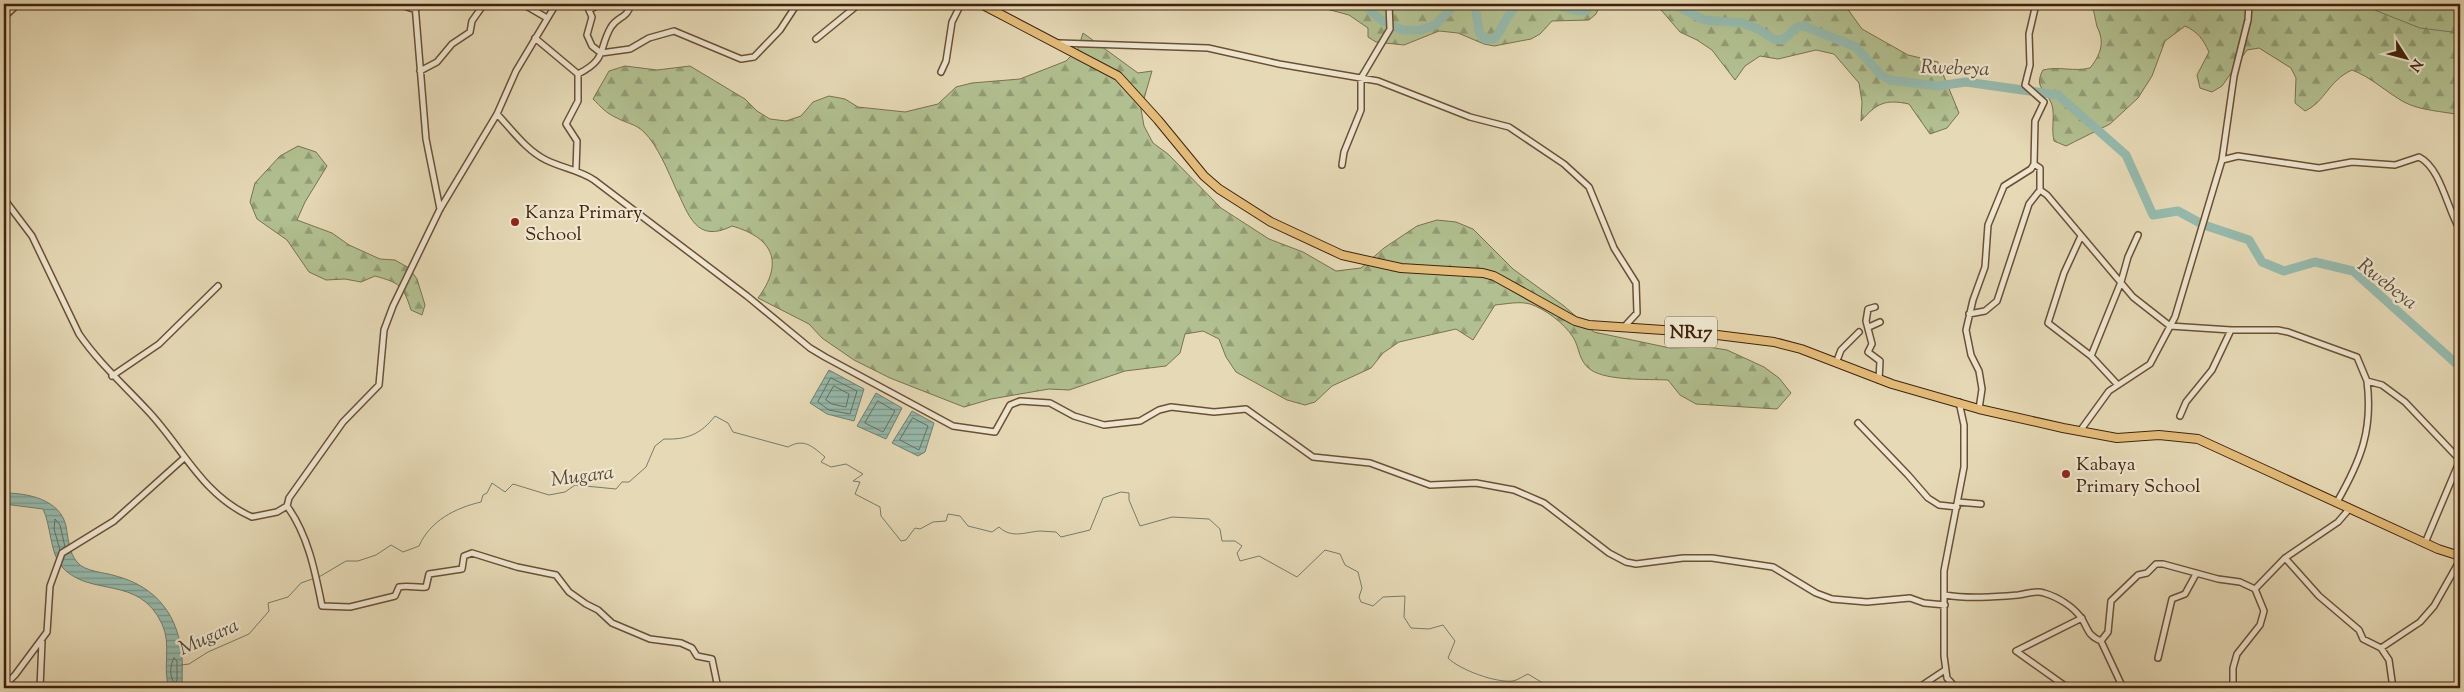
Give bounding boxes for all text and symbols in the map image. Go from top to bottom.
north arrow [2382,32,2432,82]
water label: Rwebeya [1920,54,1990,85]
text: N [2404,54,2426,75]
place label: Kanza Primary School [525,200,643,249]
marker: Kanza Primary School [509,216,521,228]
water label: Rwebeya [2350,252,2423,318]
road number: NR17 [1665,316,1717,348]
place label: Kabaya Primary School [2076,452,2201,501]
water label: Mugara [549,459,615,496]
marker: Kabaya Primary School [2060,468,2072,480]
water label: Mugara [174,612,244,664]

